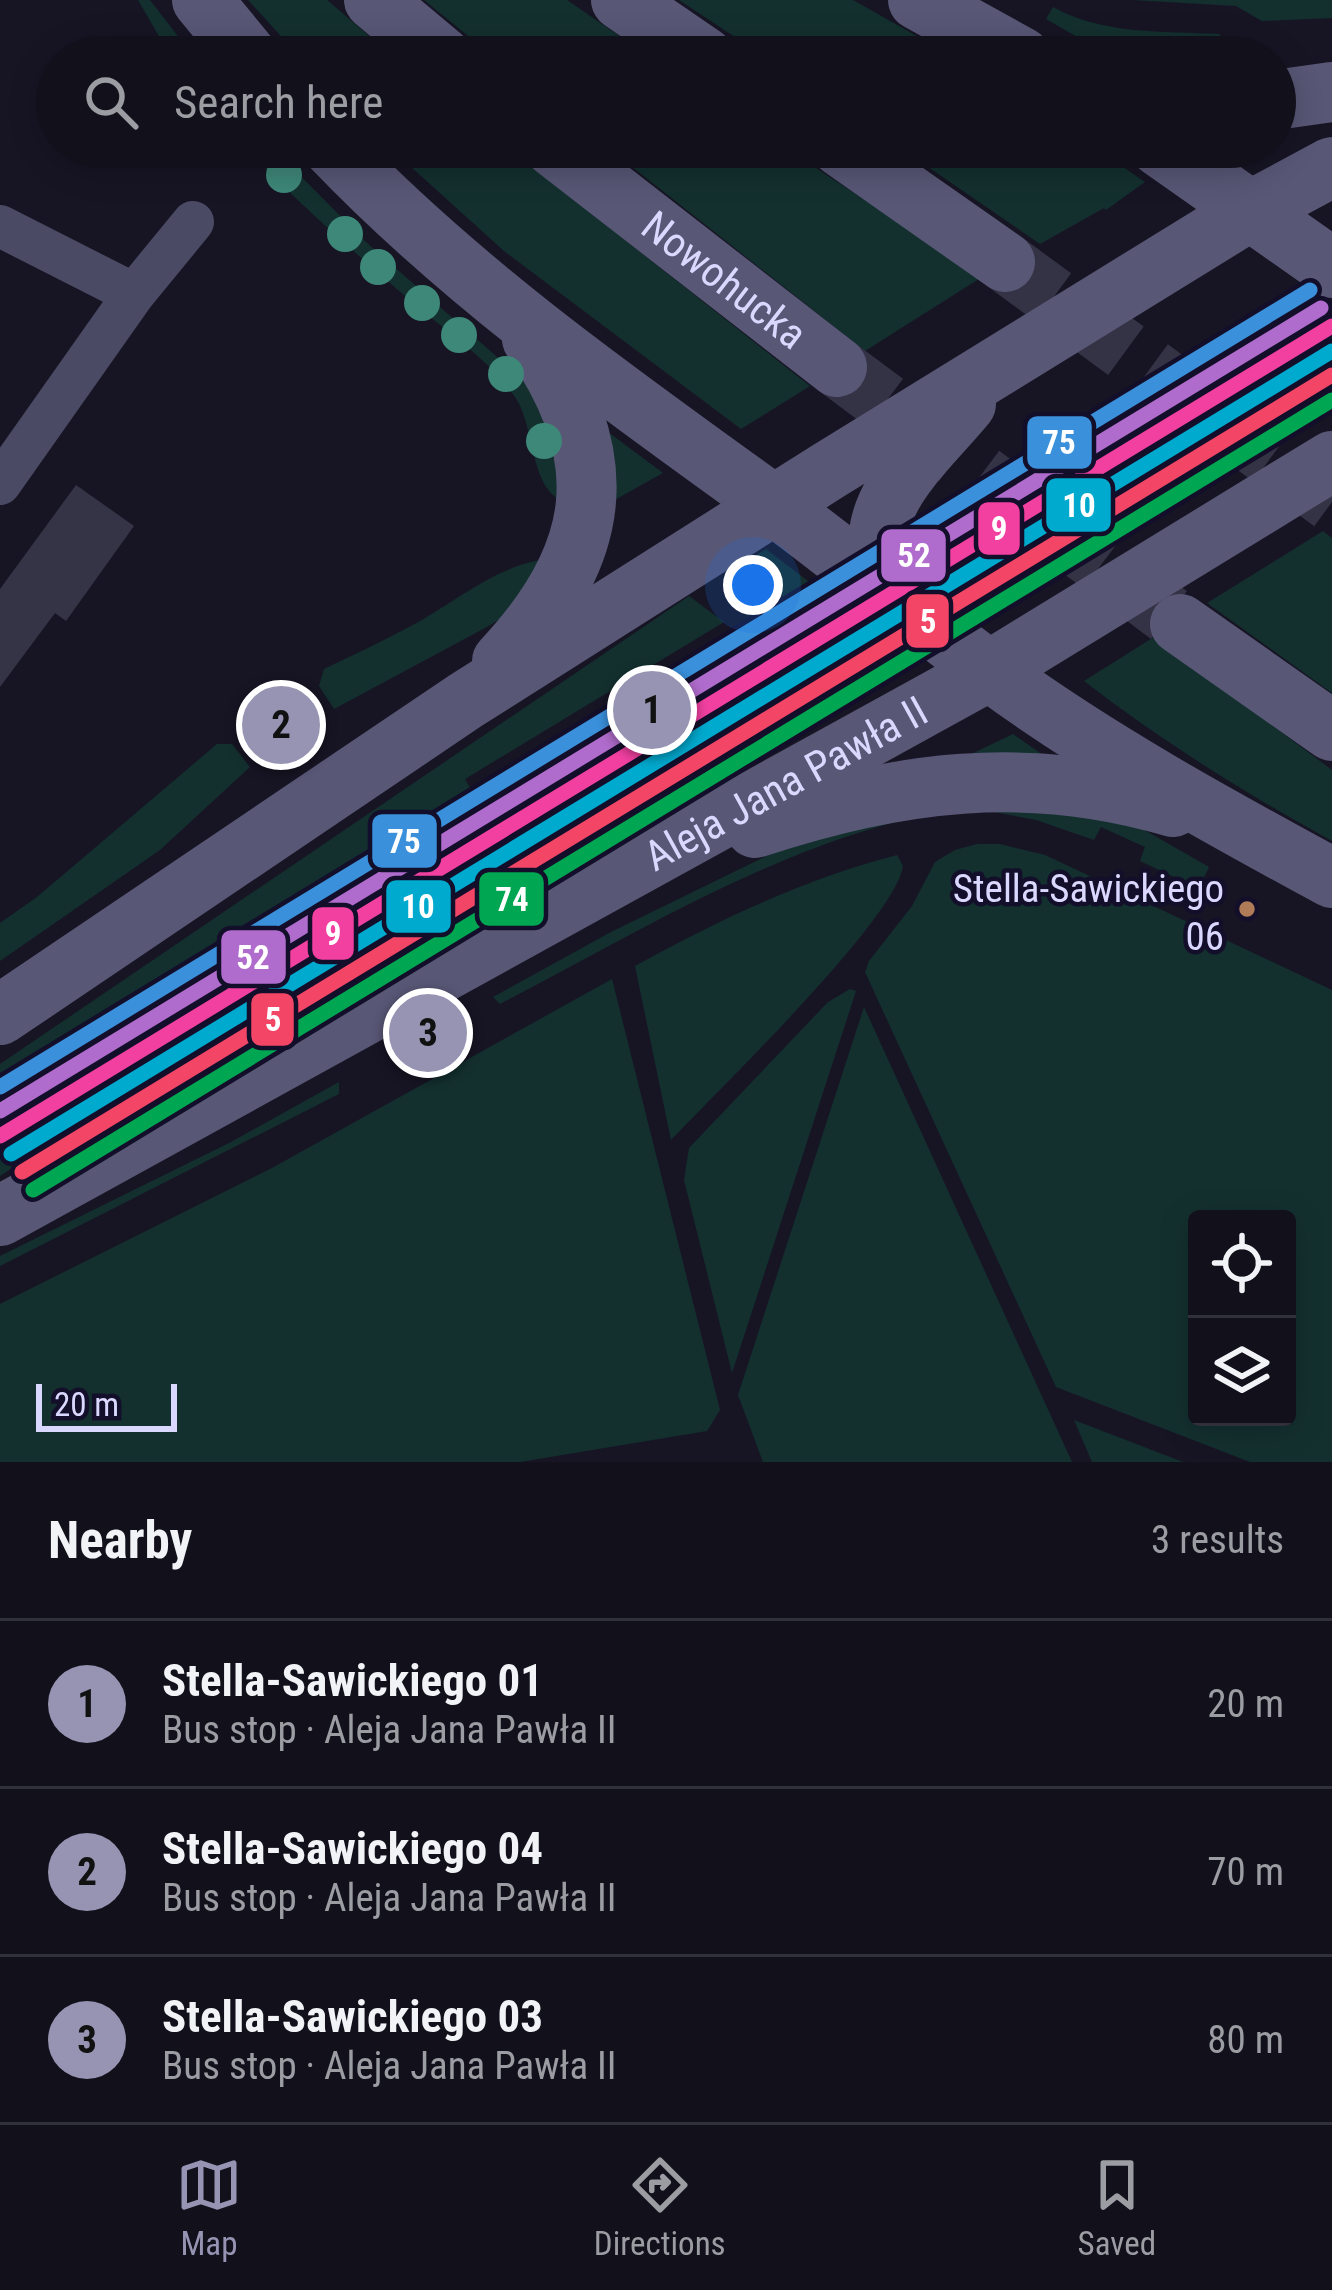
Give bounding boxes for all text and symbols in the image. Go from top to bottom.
search box [36,36,1296,168]
icon: search [78,69,144,135]
text: Search here [174,76,383,129]
street label: Nowohucka [632,201,816,359]
line badge: 75 [1025,414,1094,471]
text: 75 [1042,423,1076,462]
line badge: 10 [1044,476,1113,534]
text: 10 [1062,486,1096,525]
line badge: 9 [976,500,1022,557]
text: 9 [991,509,1007,548]
line badge: 52 [879,527,948,584]
text: 52 [897,536,931,575]
your location [723,555,783,615]
line badge: 5 [904,592,951,650]
text: 5 [920,602,936,641]
pin: 1 [613,665,691,755]
pin: 2 [242,680,320,770]
street label: Aleja Jana Pawła II [636,686,936,881]
line badge: 75 [370,812,439,870]
text: 75 [387,822,421,861]
place label: Stella-Sawickiego 06 [953,866,1224,960]
line badge: 74 [477,870,546,928]
line badge: 10 [384,878,453,935]
text: 74 [495,880,529,919]
text: 10 [401,887,435,926]
marker: Stella-Sawickiego 06 [1236,898,1258,920]
line badge: 9 [310,905,356,962]
text: 9 [325,914,341,953]
line badge: 52 [219,928,288,986]
text: 52 [236,938,270,977]
pin: 3 [389,988,467,1078]
line badge: 5 [249,991,296,1048]
text: 5 [265,1000,281,1039]
map controls [1188,1210,1296,1426]
button: locate [1188,1210,1296,1318]
button: layers [1188,1318,1296,1426]
scale bar [36,1378,177,1431]
text: 20 m [54,1385,119,1424]
text: Nearby [48,1511,192,1570]
text: 3 results [1151,1517,1284,1563]
text: Stella-Sawickiego 01 [162,1654,543,1707]
text: 1 [77,1681,97,1727]
text: 20 m [1207,1681,1284,1727]
text: Bus stop · Aleja Jana Pawła II [162,1707,617,1753]
text: Stella-Sawickiego 04 [162,1822,543,1875]
text: 2 [77,1849,97,1895]
text: 70 m [1207,1849,1284,1895]
text: Bus stop · Aleja Jana Pawła II [162,1875,617,1921]
text: Stella-Sawickiego 03 [162,1990,543,2043]
text: 3 [77,2017,97,2063]
text: 80 m [1207,2017,1284,2063]
text: Bus stop · Aleja Jana Pawła II [162,2043,617,2089]
tab: Map [176,2152,242,2263]
tab: Directions [594,2152,726,2263]
tab: Saved [1078,2152,1156,2263]

